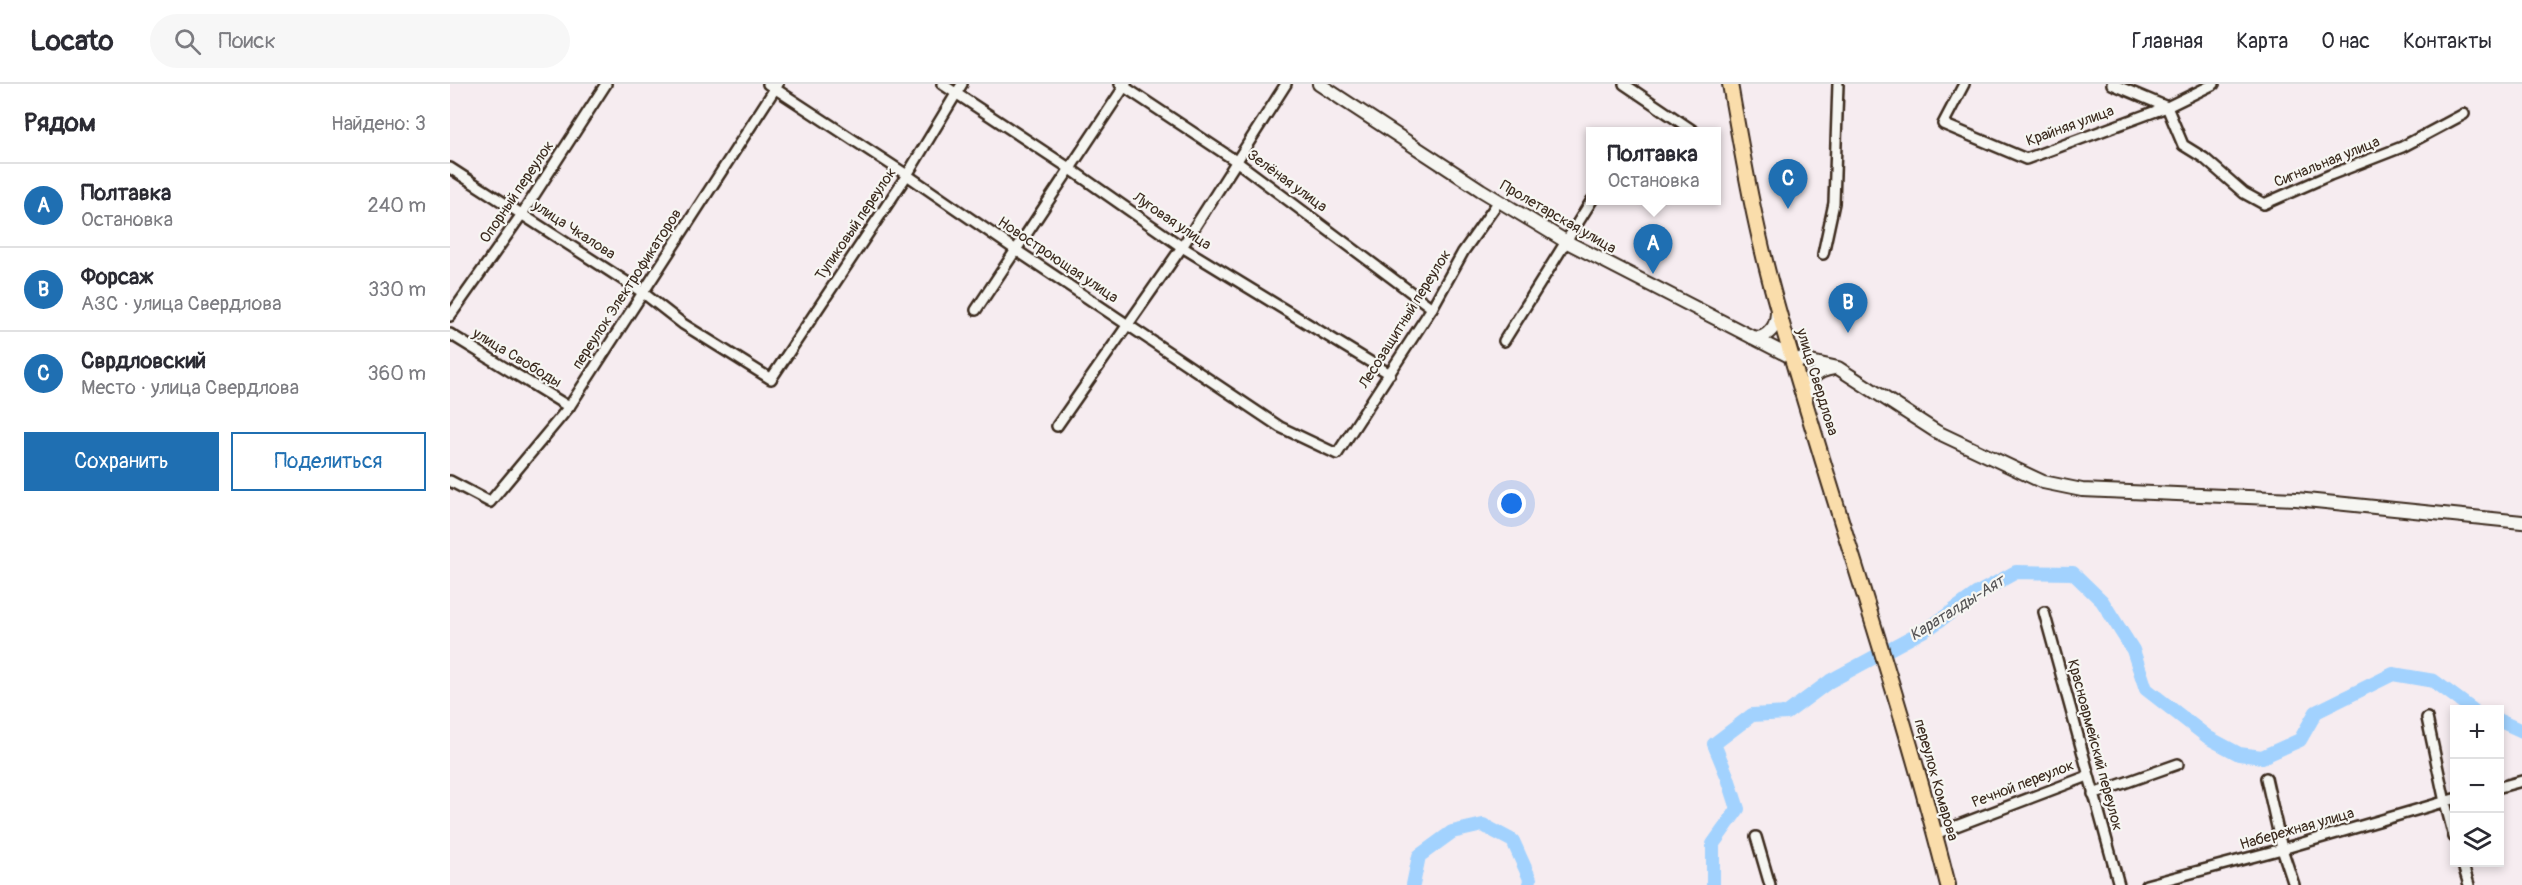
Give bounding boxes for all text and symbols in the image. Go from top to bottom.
search box [150,14,570,68]
text: Locato [30,24,114,59]
icon: search [171,25,204,58]
text: Поиск [219,27,276,55]
text: Главная [2132,28,2203,55]
text: Карта [2236,28,2288,55]
text: О нас [2321,28,2370,55]
text: Контакты [2403,28,2492,55]
street label: Крайняя улица [2023,101,2117,151]
text: Рядом [24,107,96,139]
text: Найдено: 3 [331,111,426,136]
popup [1586,127,1721,205]
street label: Сигнальная улица [2271,132,2383,192]
street label: Опорный переулок [476,137,558,247]
text: Полтавка [1608,140,1698,168]
street label: Зелёная улица [1243,146,1331,216]
pin: C [1768,160,1808,209]
street label: Тупиковый переулок [811,164,901,284]
text: Остановка [1608,168,1699,193]
street label: Пролетарская улица [1497,176,1619,258]
text: Полтавка [81,179,171,207]
street label: Луговая улица [1128,187,1215,254]
text: A [37,193,50,218]
text: 240 m [367,193,426,218]
street label: улица Чкалова [528,196,619,264]
street label: переулок Электрофикаторов [568,205,686,373]
text: Остановка [81,207,173,232]
street label: Новостроющая улица [994,213,1122,307]
pin: A [1634,224,1672,274]
street label: Лесозащитный переулок [1354,246,1456,393]
text: Форсаж [81,263,153,291]
text: B [38,277,49,302]
text: 330 m [368,277,426,302]
pin: B [1828,284,1868,333]
text: АЗС · улица Свердлова [81,291,281,316]
street label: улица Свободы [468,323,565,392]
street label: улица Свердлова [1791,325,1842,438]
text: Сврдловский [81,347,206,375]
text: C [37,361,50,386]
text: 360 m [367,361,426,386]
text: Место · улица Свердлова [81,375,299,400]
button: Сохранить [24,432,219,491]
button: Поделиться [231,432,426,491]
your location [1497,489,1526,518]
water label: Караталды-Аят [1906,570,2010,645]
street label: Красноармейский переулок [2063,657,2127,833]
map controls [2450,705,2504,867]
button: + [2450,705,2504,759]
street label: переулок Комарова [1910,717,1962,843]
street label: Речной переулок [1969,756,2077,812]
button: − [2450,759,2504,813]
street label: Набережная улица [2238,804,2356,854]
button: layers [2450,813,2504,867]

